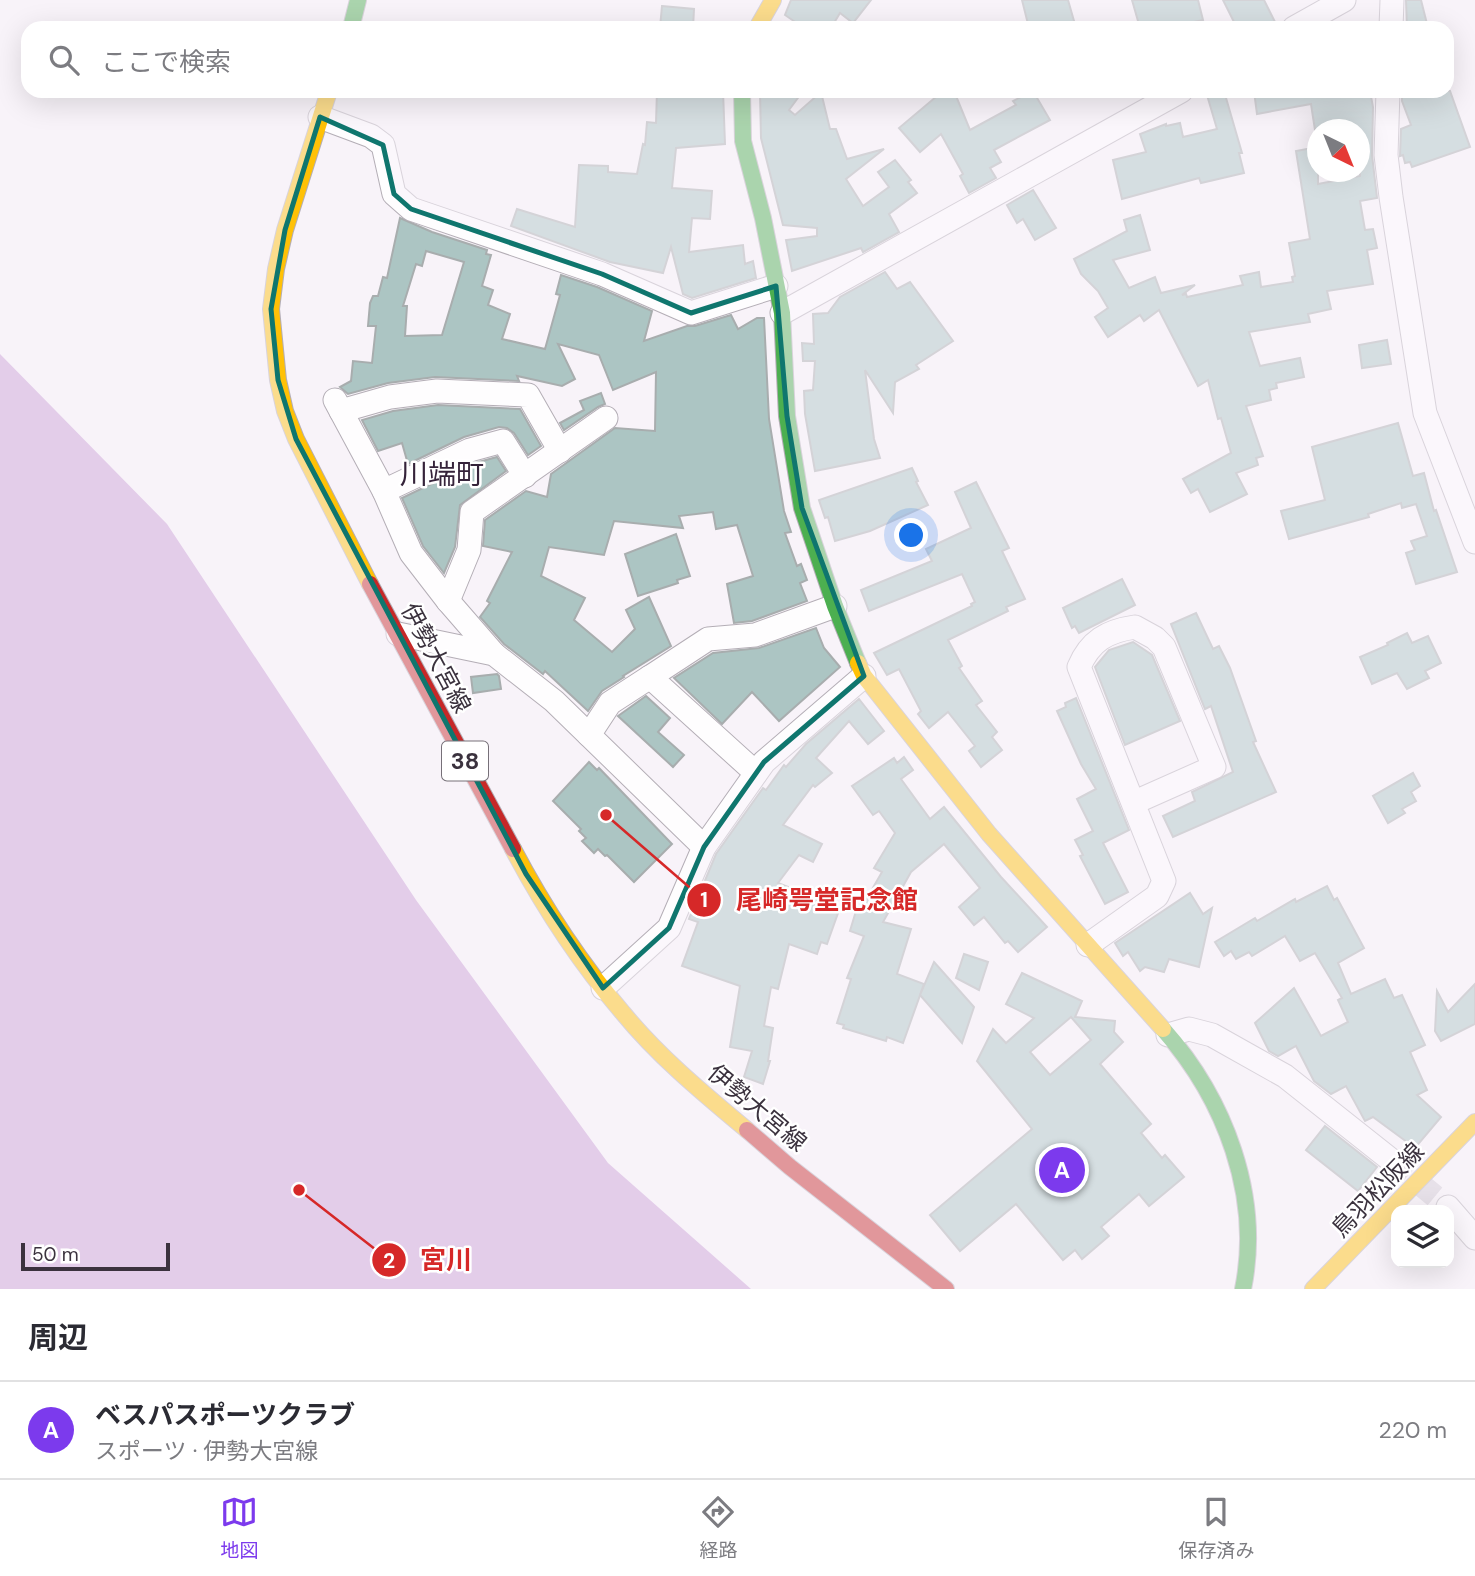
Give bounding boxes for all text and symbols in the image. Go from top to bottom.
search box [21,21,1454,98]
icon: search [45,41,83,79]
text: ここで検索 [101,45,231,79]
north arrow [1307,119,1370,182]
district label: 川端町 [400,456,484,493]
your location [894,518,928,552]
street label: 伊勢大宮線 [395,598,478,718]
road number: 38 [442,741,488,780]
callout: 尾崎咢堂記念館 [687,876,932,923]
text: 尾崎咢堂記念館 [736,883,918,917]
text: 1 [700,886,708,914]
street label: 伊勢大宮線 [701,1057,813,1158]
street label: 鳥羽松阪線 [1325,1136,1430,1244]
pin: A [1039,1144,1085,1196]
map controls [1391,1205,1454,1268]
button: layers [1391,1205,1454,1268]
callout: 宮川 [371,1237,486,1284]
scale bar [21,1240,170,1272]
text: 50 m [32,1242,79,1267]
text: 宮川 [420,1243,472,1277]
text: 2 [383,1247,395,1275]
text: 周辺 [28,1318,88,1357]
text: ベスパスポーツクラブ [95,1398,355,1432]
text: A [43,1415,59,1445]
text: 220 m [1378,1415,1447,1445]
text: スポーツ · 伊勢大宮線 [95,1436,318,1466]
tab: 地図 [220,1493,259,1563]
tab: 経路 [699,1493,738,1563]
tab: 保存済み [1178,1493,1255,1563]

